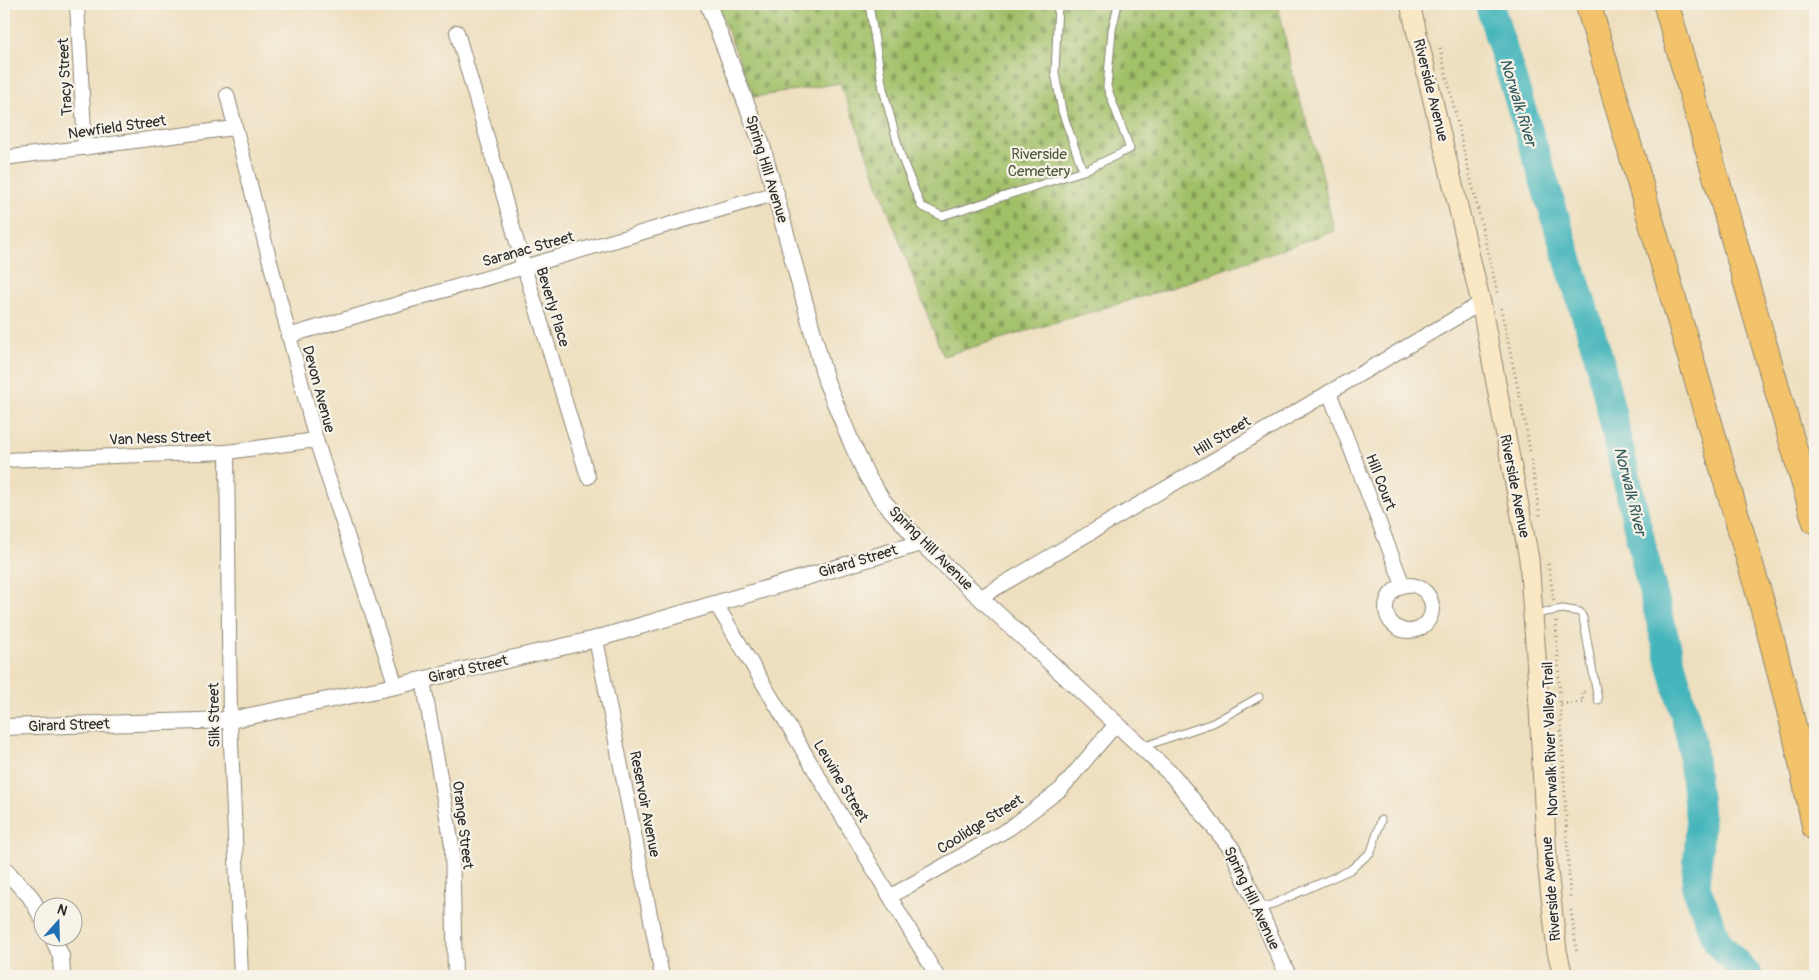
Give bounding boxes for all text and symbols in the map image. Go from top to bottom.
street label: Tracy Street [54,36,77,117]
street label: Riverside Avenue [1409,37,1453,144]
water label: Norwalk River [1495,56,1542,151]
street label: Newfield Street [67,111,168,144]
street label: Spring Hill Avenue [741,113,792,226]
park label: Riverside Cemetery [1008,145,1071,181]
street label: Saranac Street [480,227,577,272]
street label: Beverly Place [531,265,574,350]
street label: Devon Avenue [298,344,339,435]
street label: Hill Street [1190,412,1255,461]
street label: Van Ness Street [109,427,212,450]
street label: Riverside Avenue [1495,433,1534,540]
water label: Norwalk River [1609,445,1651,540]
street label: Hill Court [1361,451,1400,514]
street label: Spring Hill Avenue [884,502,977,595]
street label: Girard Street [816,540,901,582]
street label: Girard Street [426,651,511,688]
street label: Norwalk River Valley Trail [1538,661,1563,817]
street label: Silk Street [204,681,225,748]
street label: Girard Street [28,715,111,736]
street label: Leuvine Street [809,737,873,827]
street label: Reservoir Avenue [625,749,664,859]
street label: Orange Street [448,780,477,871]
street label: Coolidge Street [934,790,1028,858]
street label: Riverside Avenue [1537,835,1566,942]
street label: Spring Hill Avenue [1219,844,1284,953]
north arrow [32,898,82,948]
text: N [55,901,70,920]

